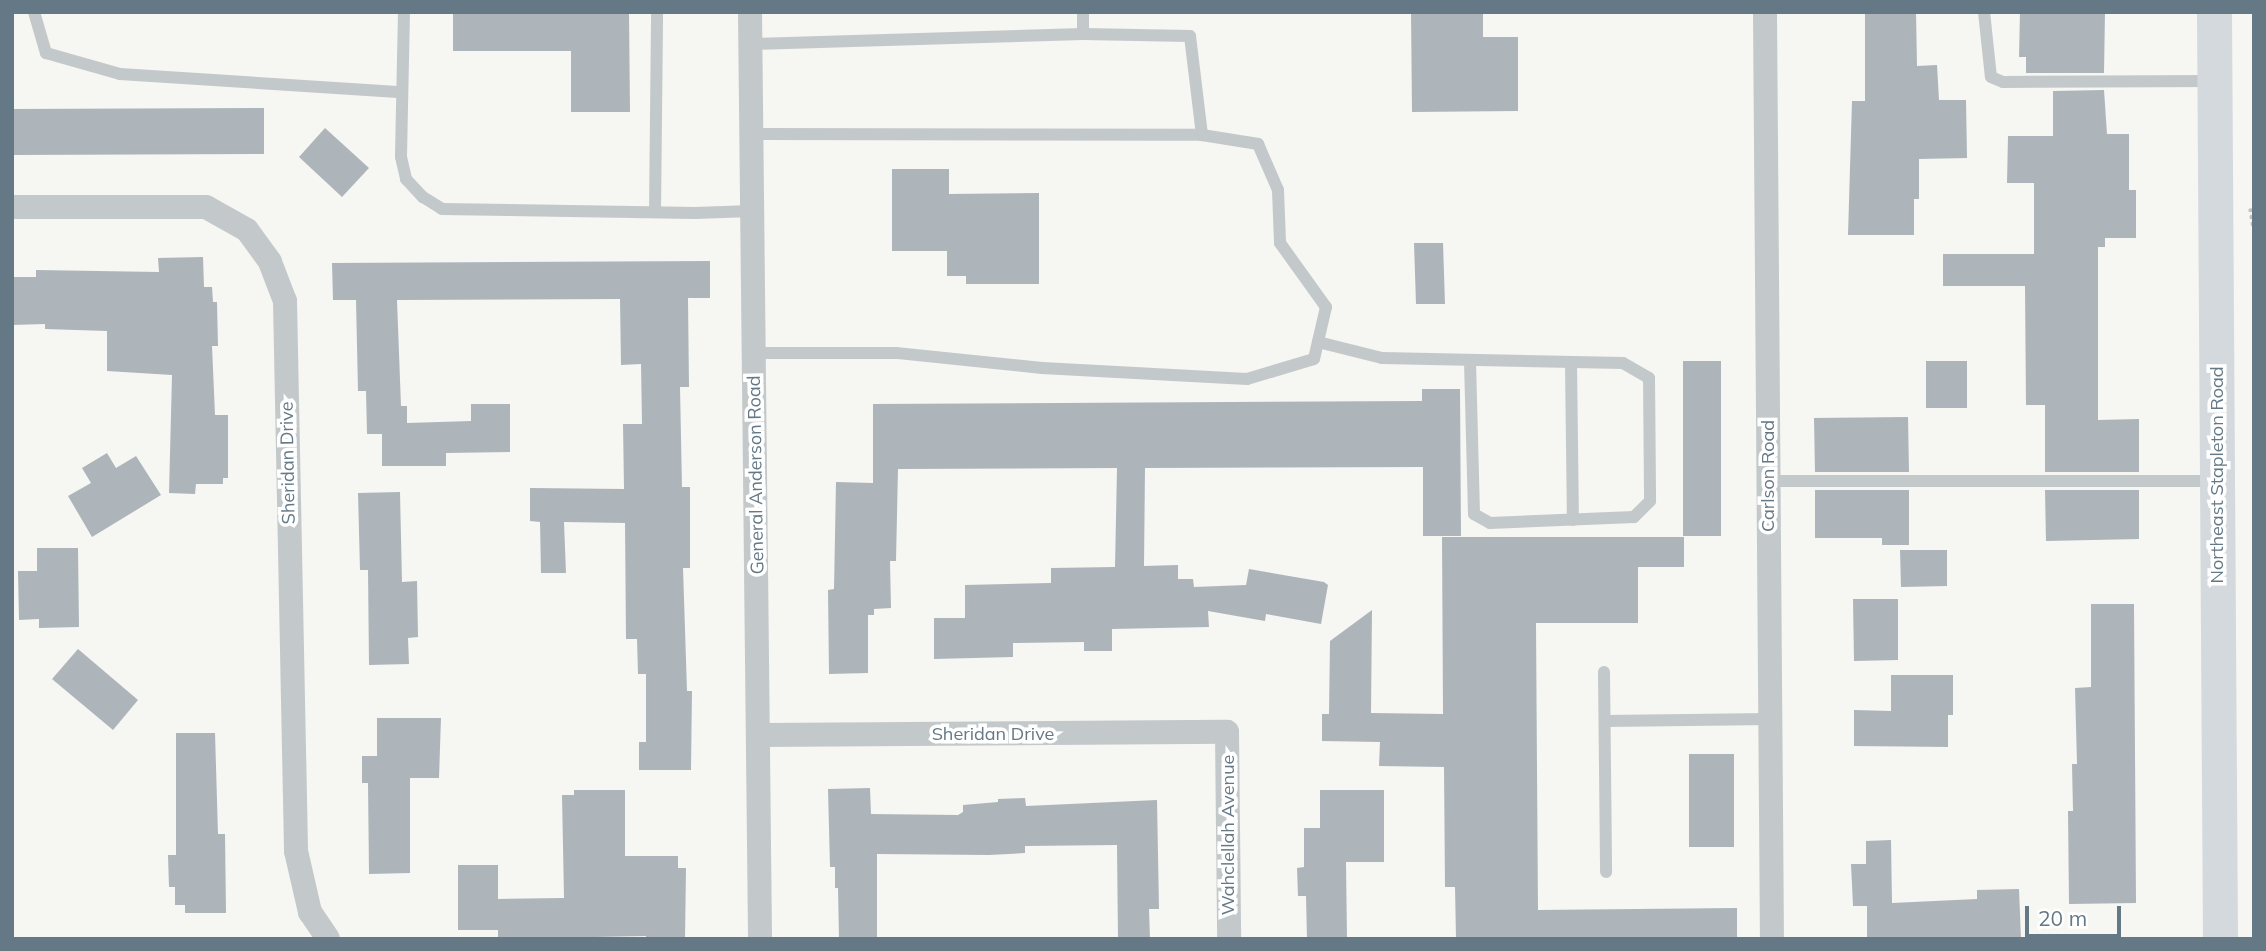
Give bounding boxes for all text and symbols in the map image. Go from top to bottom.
street label: Northeast Stapleton Road [2206,366,2228,584]
street label: General Anderson Road [743,375,769,575]
street label: Sheridan Drive [276,401,300,525]
street label: Carlson Road [1757,420,1779,532]
street label: Sheridan Drive [932,723,1054,745]
street label: Wahclellah Avenue [1217,755,1239,915]
scale bar [2028,892,2124,936]
text: 20 m [2038,905,2087,931]

